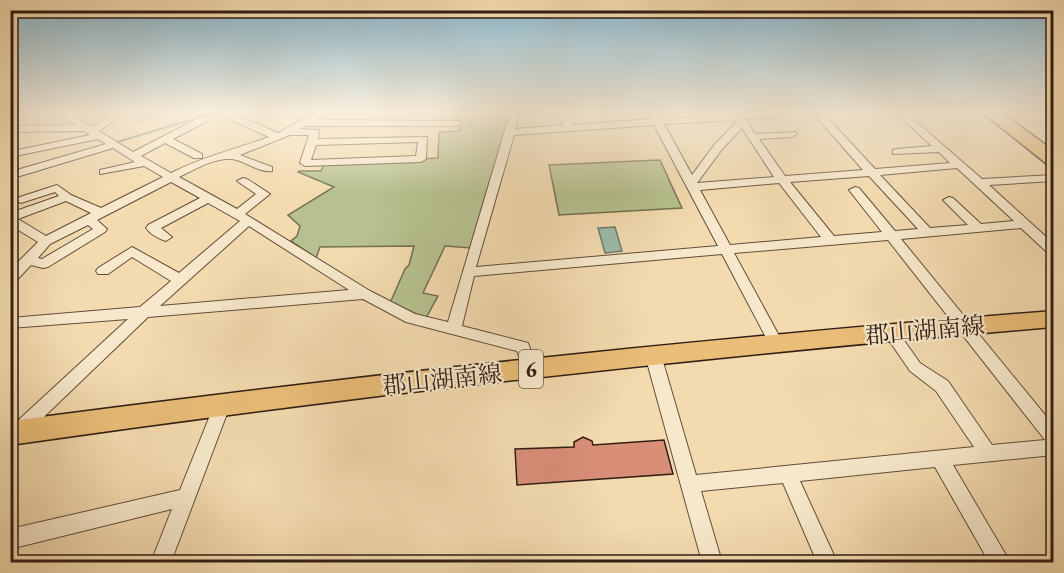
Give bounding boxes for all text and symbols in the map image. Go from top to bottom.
street label: 郡山湖南線 [864,309,986,351]
road number: 6 [519,350,543,388]
street label: 郡山湖南線 [381,357,503,401]

